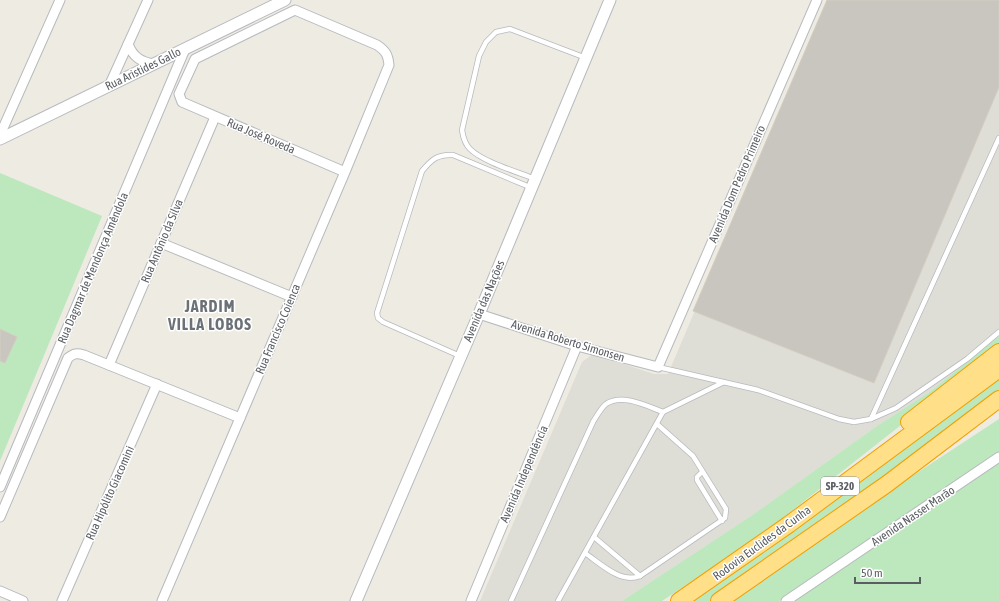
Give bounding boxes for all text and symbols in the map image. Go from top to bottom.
street label: Rua Aristides Gallo [103,44,183,93]
street label: Rua José Roveda [225,115,297,157]
street label: Avenida Dom Pedro Primeiro [706,123,768,245]
street label: Rua Dagmar de Mendonça Amêndola [55,190,131,346]
street label: Rua Antônio da Silva [138,197,186,285]
street label: Avenida das Nações [461,258,507,344]
street label: Rua Francisco Coienca [253,282,303,376]
district label: JARDIM VILLA LOBOS [167,297,252,333]
street label: Avenida Roberto Simonsen [510,317,626,365]
street label: Avenida Independência [497,423,551,525]
street label: Rua Hipólito Giacomini [83,444,137,542]
road number: SP-320 [821,477,859,495]
street label: Avenida Nasser Marão [869,483,958,549]
street label: Rodovia Euclides da Cunha [710,503,814,583]
scale bar [855,559,920,585]
text: 50 m [861,566,883,580]

